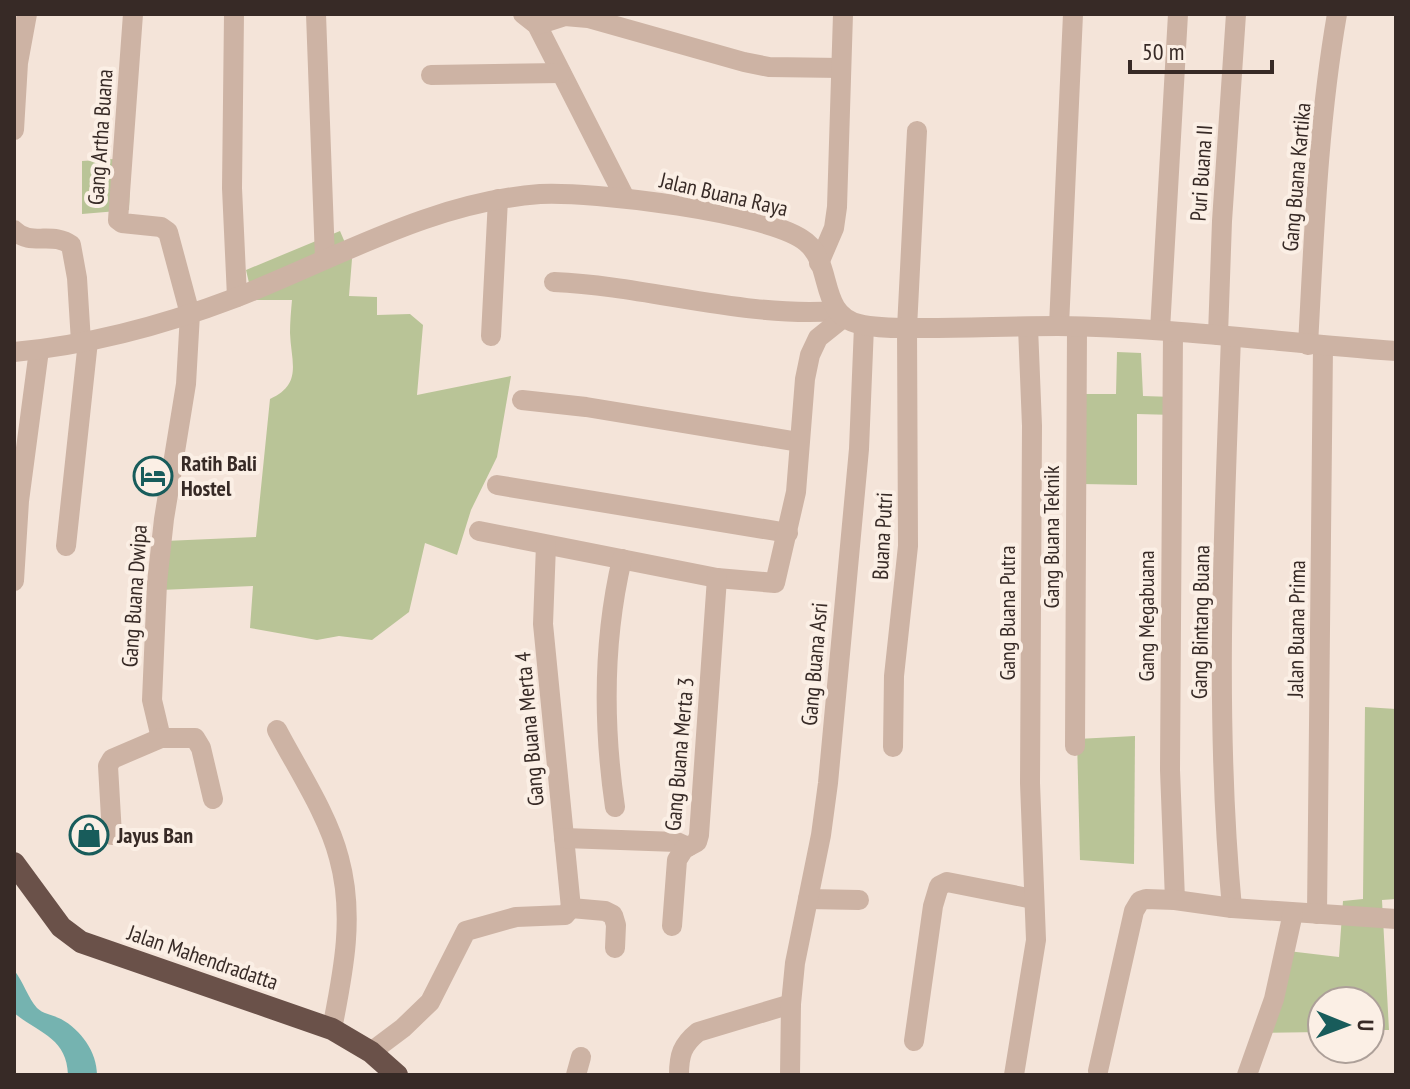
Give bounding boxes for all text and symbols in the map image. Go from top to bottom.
scale bar [1130,24,1272,74]
text: 50 m [1142,36,1184,67]
street label: Gang Artha Buana [81,68,119,206]
street label: Gang Buana Kartika [1276,101,1316,253]
street label: Puri Buana II [1184,124,1218,222]
street label: Jalan Buana Raya [656,165,791,222]
place label: Ratih Bali Hostel [181,449,257,502]
hotel icon: Ratih Bali Hostel [132,455,174,497]
street label: Gang Buana Teknik [1037,465,1065,608]
street label: Buana Putri [866,492,898,580]
street label: Gang Buana Dwipa [115,524,153,668]
street label: Gang Buana Putra [993,545,1021,681]
street label: Gang Bintang Buana [1185,545,1215,699]
street label: Gang Megabuana [1132,550,1160,682]
street label: Jalan Buana Prima [1281,560,1311,699]
street label: Gang Buana Asri [795,601,833,727]
street label: Gang Buana Merta 4 [508,651,550,807]
street label: Gang Buana Merta 3 [658,676,700,832]
shop icon: Jayus Ban [68,814,110,856]
place label: Jayus Ban [116,821,193,849]
street label: Jalan Mahendradatta [123,918,282,996]
north arrow [1306,985,1386,1065]
text: U [1352,1019,1380,1031]

